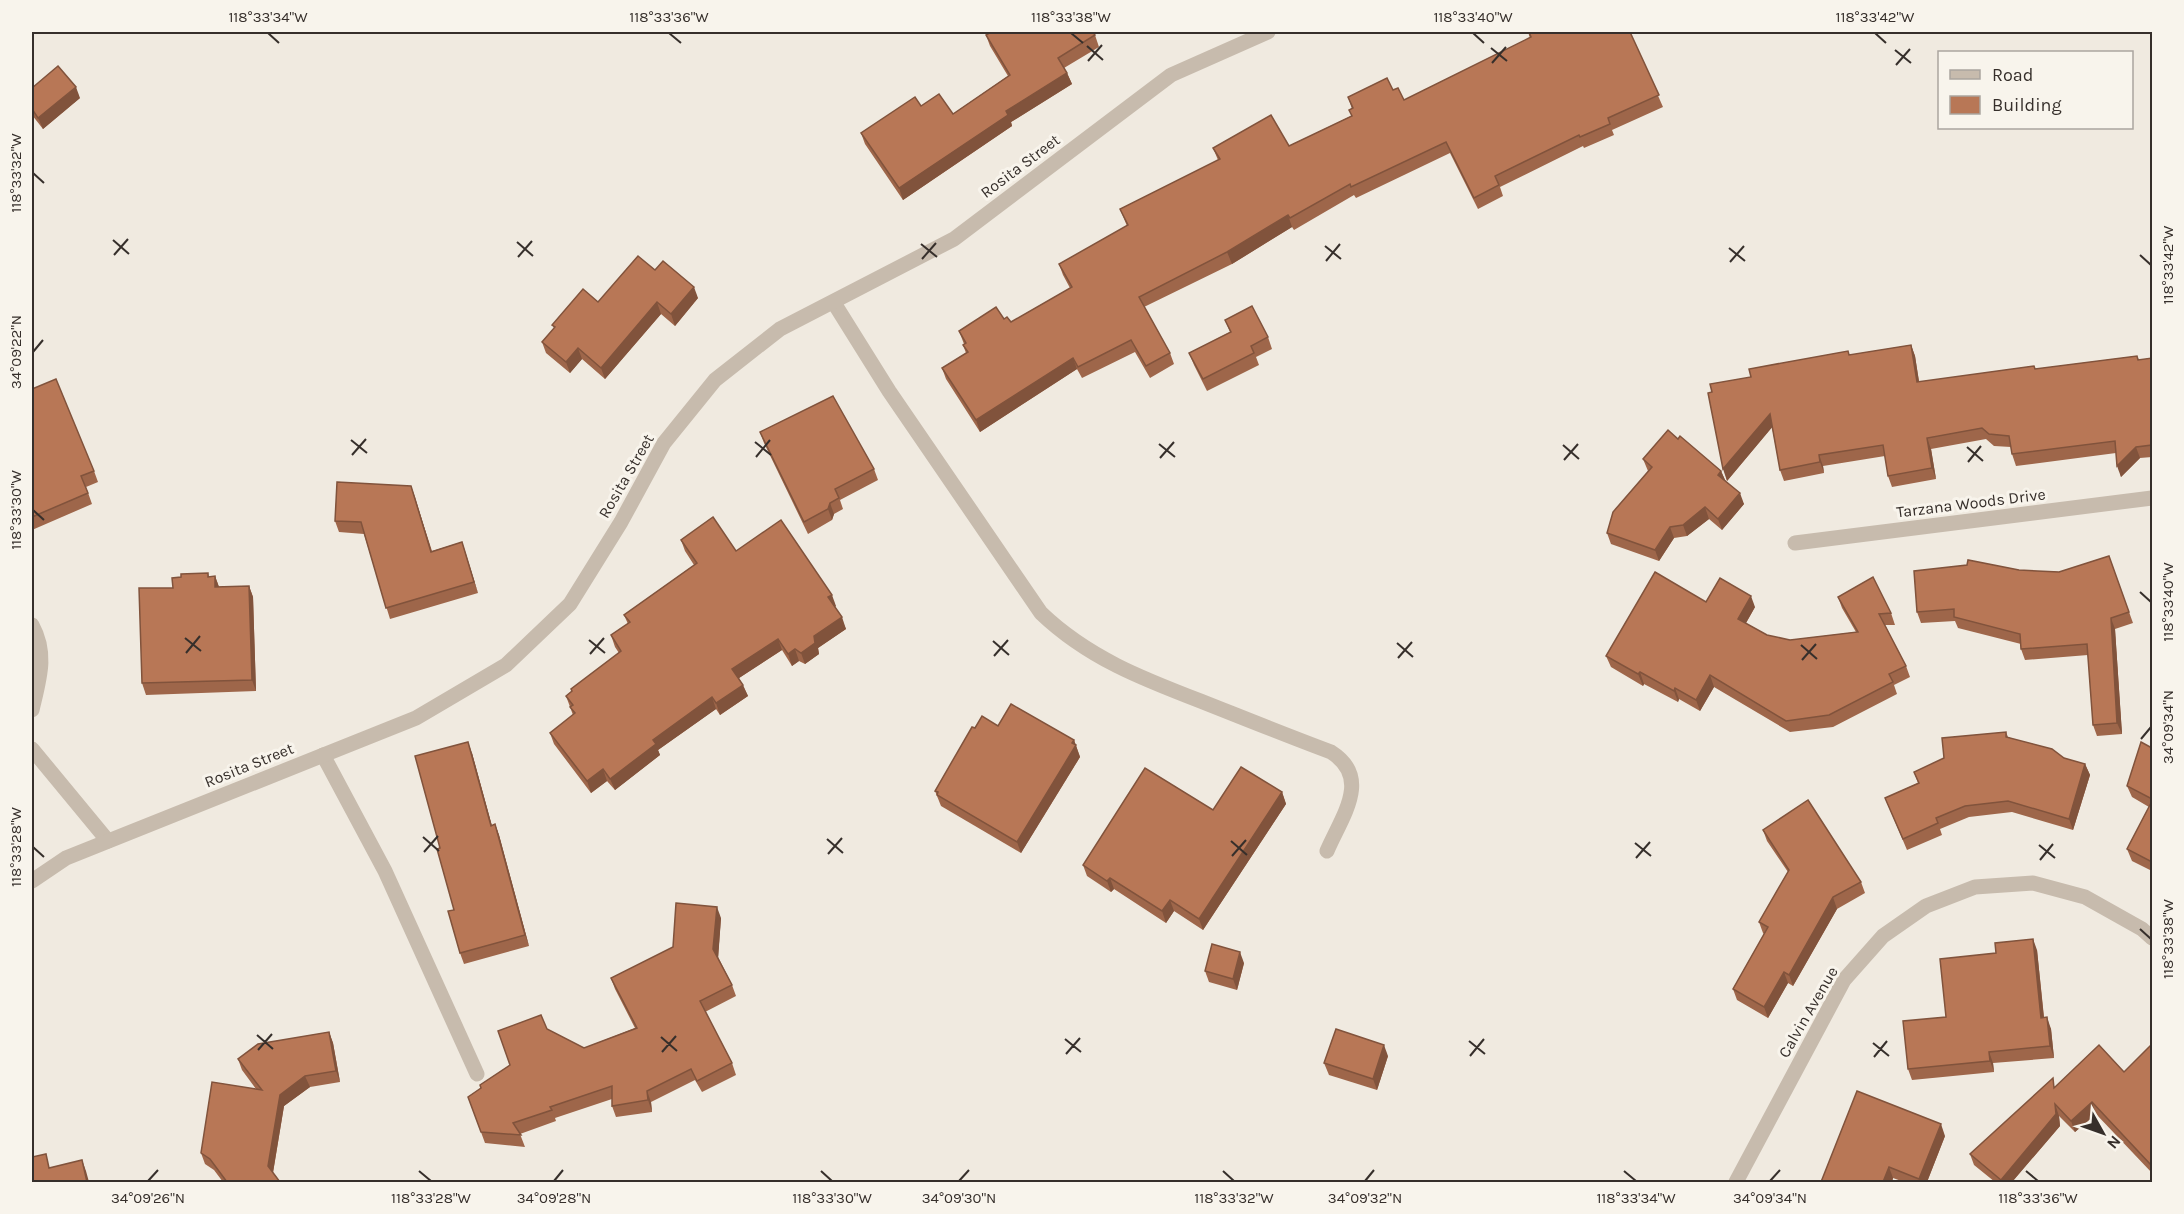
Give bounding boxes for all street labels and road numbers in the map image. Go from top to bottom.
street label: Rosita Street [977,130,1063,202]
street label: Rosita Street [594,430,658,522]
street label: Tarzana Woods Drive [1895,484,2047,522]
street label: Rosita Street [202,739,296,791]
street label: Calvin Avenue [1774,963,1842,1061]

